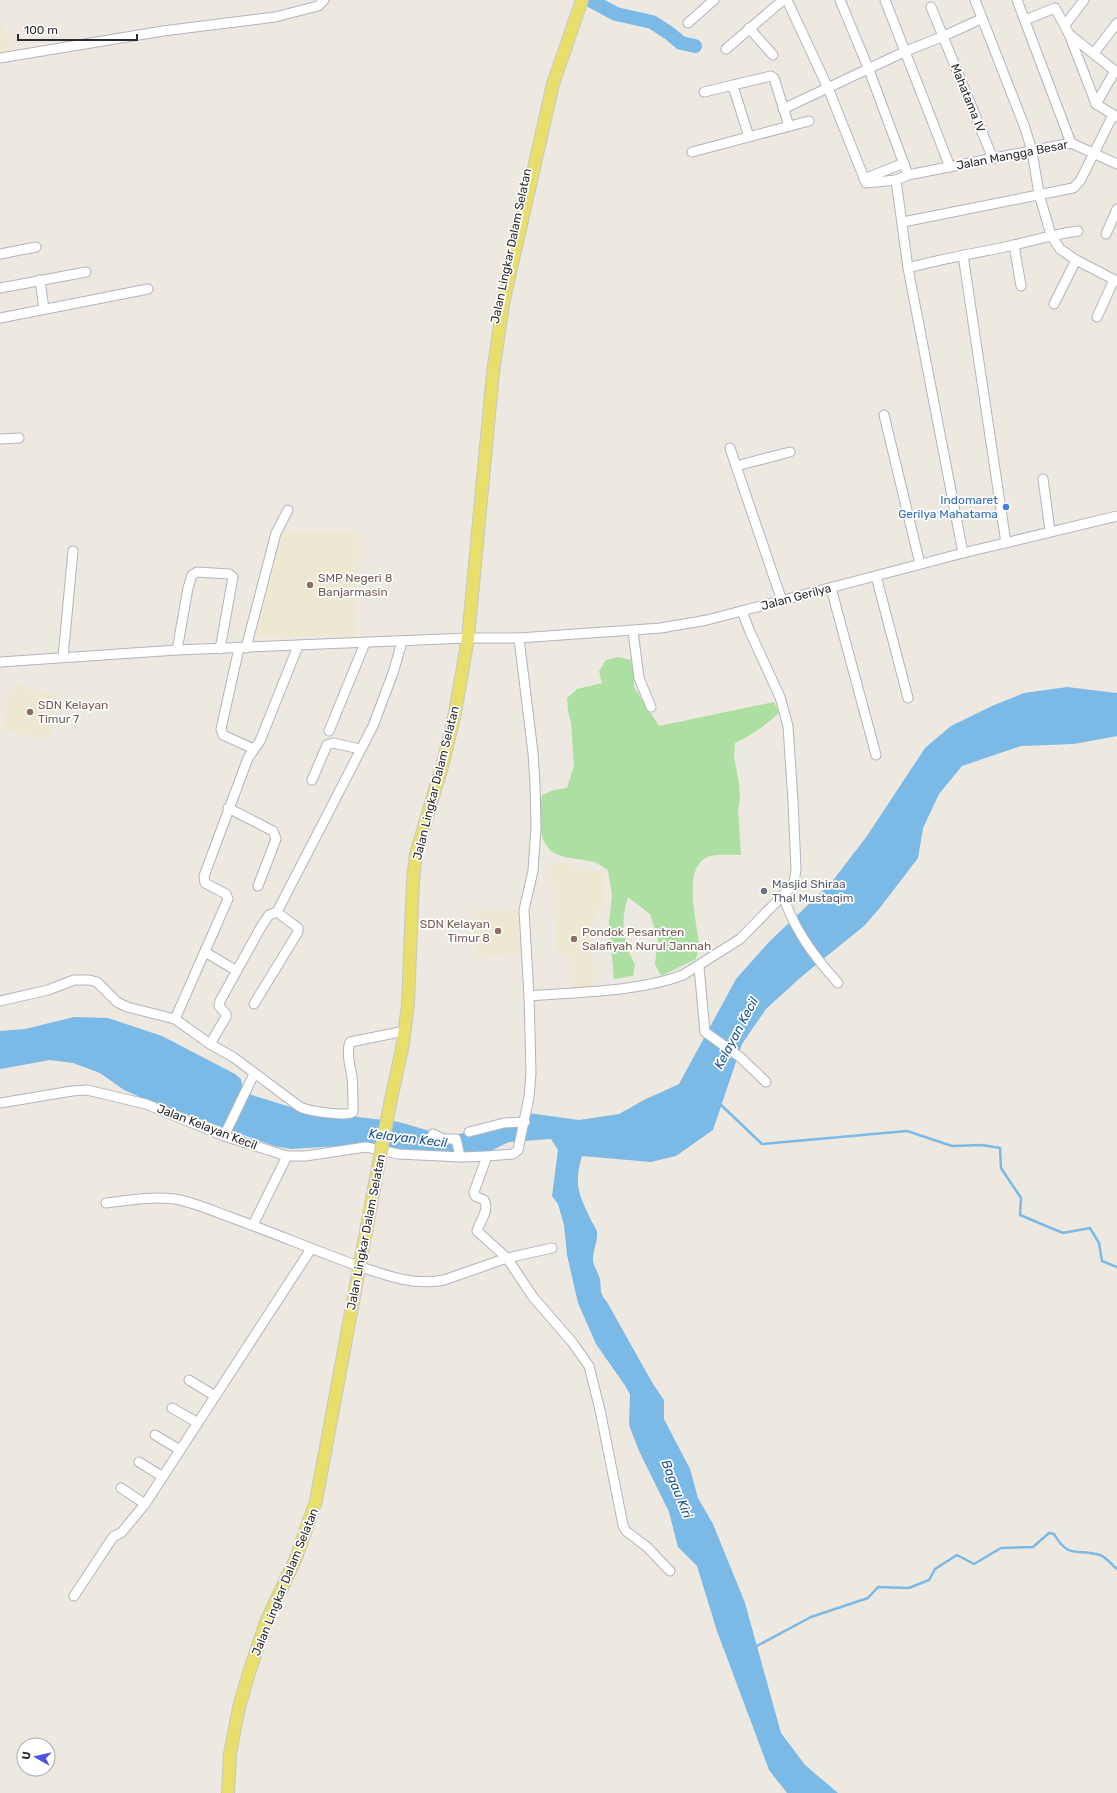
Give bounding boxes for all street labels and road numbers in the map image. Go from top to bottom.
street label: Mahatama IV [948,62,988,134]
street label: Jalan Mangga Besar [955,137,1069,173]
street label: Jalan Lingkar Dalam Selatan [488,167,534,325]
street label: Jalan Gerilya [759,581,833,613]
street label: Jalan Lingkar Dalam Selatan [410,705,462,861]
street label: Jalan Kelayan Kecil [155,1101,259,1153]
street label: Jalan Lingkar Dalam Selatan [344,1153,388,1311]
street label: Jalan Lingkar Dalam Selatan [249,1506,321,1658]

